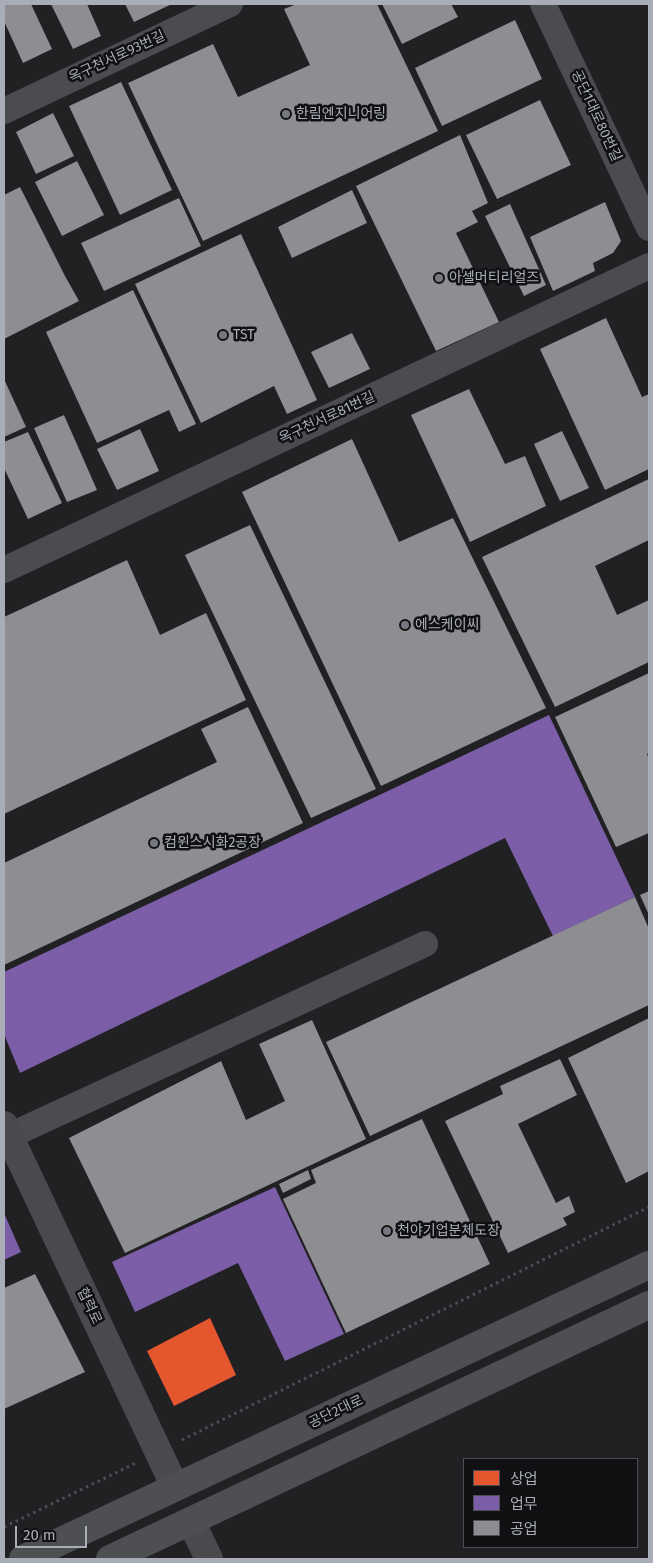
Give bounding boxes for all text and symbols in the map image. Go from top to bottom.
street label: 옥구천서로93번길 [66,27,168,87]
street label: 공단1대로80번길 [567,68,625,164]
place label: 한림엔지니어링 [296,106,386,122]
marker: 한림엔지니어링 [280,108,292,120]
place label: 아셀머티리얼즈 [449,270,539,286]
marker: 아셀머티리얼즈 [433,272,445,284]
place label: TST [233,327,255,343]
marker: TST [217,329,229,341]
street label: 옥구천서로81번길 [277,389,377,447]
place label: 에스케이씨 [415,617,479,633]
marker: 에스케이씨 [399,619,411,631]
place label: 컴윈스시화2공장 [164,835,261,851]
marker: 컴윈스시화2공장 [148,837,160,849]
place label: 천야기업분체도장 [397,1223,500,1239]
marker: 천야기업분체도장 [381,1225,393,1237]
street label: 협력로 [73,1285,105,1327]
street label: 공단2대로 [306,1392,366,1432]
legend [463,1458,638,1548]
text: 상업 [510,1470,538,1488]
text: 업무 [510,1495,538,1513]
scale bar [18,1516,90,1548]
text: 공업 [510,1520,538,1538]
text: 20 m [23,1526,56,1544]

